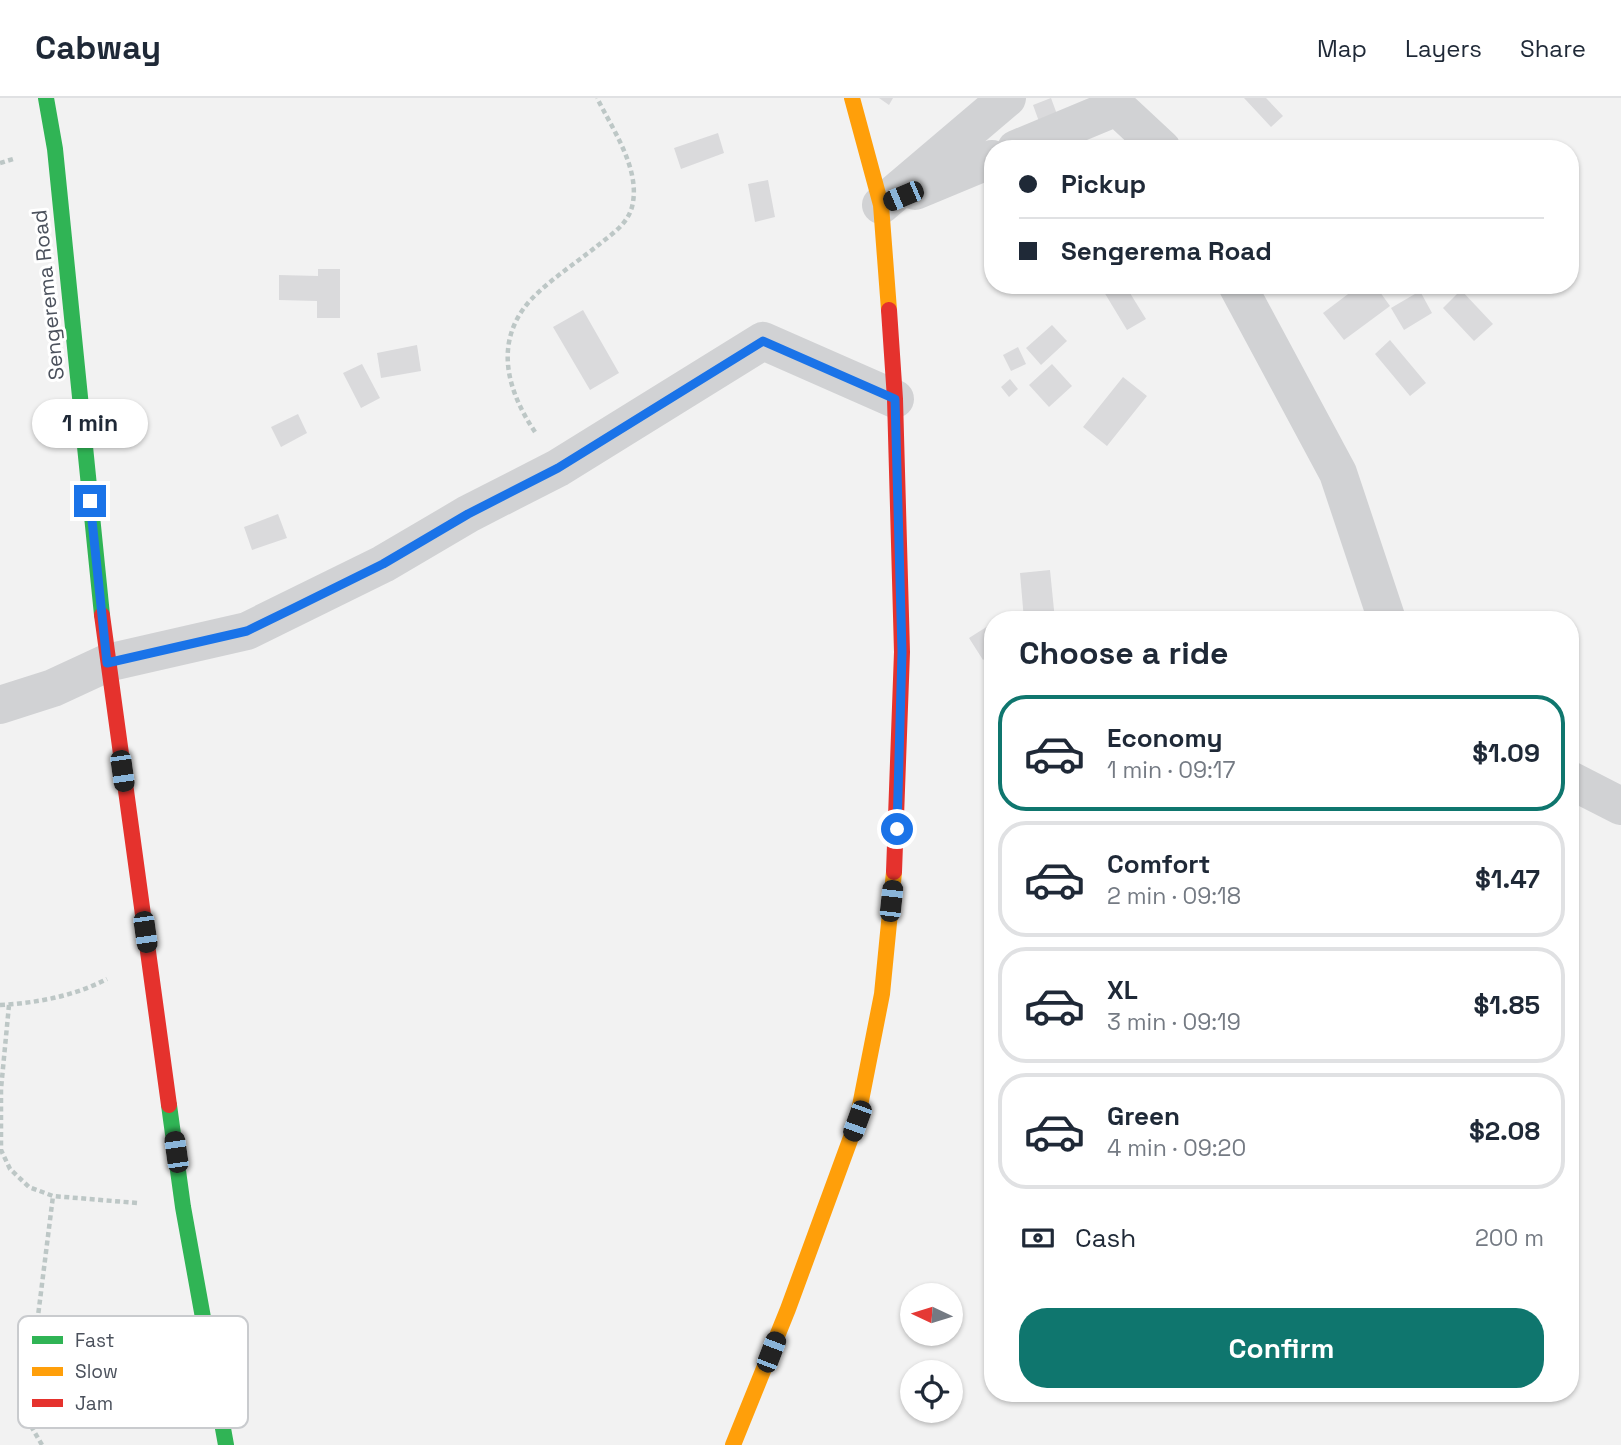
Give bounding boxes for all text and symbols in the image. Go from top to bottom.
text: Cabway [35,27,161,69]
text: Map [1317,33,1367,64]
text: Layers [1405,33,1482,64]
text: Share [1520,33,1586,64]
text: Pickup [1061,167,1146,201]
car [880,178,927,214]
street label: Sengerema Road [25,209,70,382]
text: Sengerema Road [1061,234,1272,268]
callout: 1 min [32,400,148,448]
text: 1 min [62,408,118,438]
route end [74,485,106,517]
text: Choose a ride [1019,633,1229,673]
text: Economy [1107,721,1223,755]
icon: car [1023,722,1086,785]
text: $1.09 [1472,736,1540,770]
car [109,749,136,793]
text: 1 min · 09:17 [1107,755,1235,785]
route start [881,813,913,845]
text: Comfort [1107,847,1210,881]
icon: car [1023,848,1086,911]
text: $1.47 [1475,862,1540,896]
car [879,879,904,923]
text: 2 min · 09:18 [1107,881,1241,911]
car [132,910,159,954]
text: XL [1107,973,1138,1007]
icon: car [1023,974,1086,1037]
text: $1.85 [1474,988,1540,1022]
text: 3 min · 09:19 [1107,1007,1241,1037]
car [840,1098,875,1144]
text: Green [1107,1099,1180,1133]
icon: car [1023,1100,1086,1163]
text: $2.08 [1469,1114,1540,1148]
car [163,1130,190,1174]
text: 4 min · 09:20 [1107,1133,1246,1163]
icon: cash [1019,1219,1057,1257]
text: Cash [1075,1221,1136,1255]
text: 200 m [1475,1223,1544,1253]
north arrow [900,1283,962,1346]
map controls [900,1283,963,1423]
button: Confirm [1019,1308,1544,1388]
legend [18,1316,248,1428]
text: Fast [75,1328,115,1353]
car [754,1329,789,1375]
text: Slow [75,1359,118,1384]
button: locate [900,1360,963,1423]
text: Jam [75,1391,113,1416]

